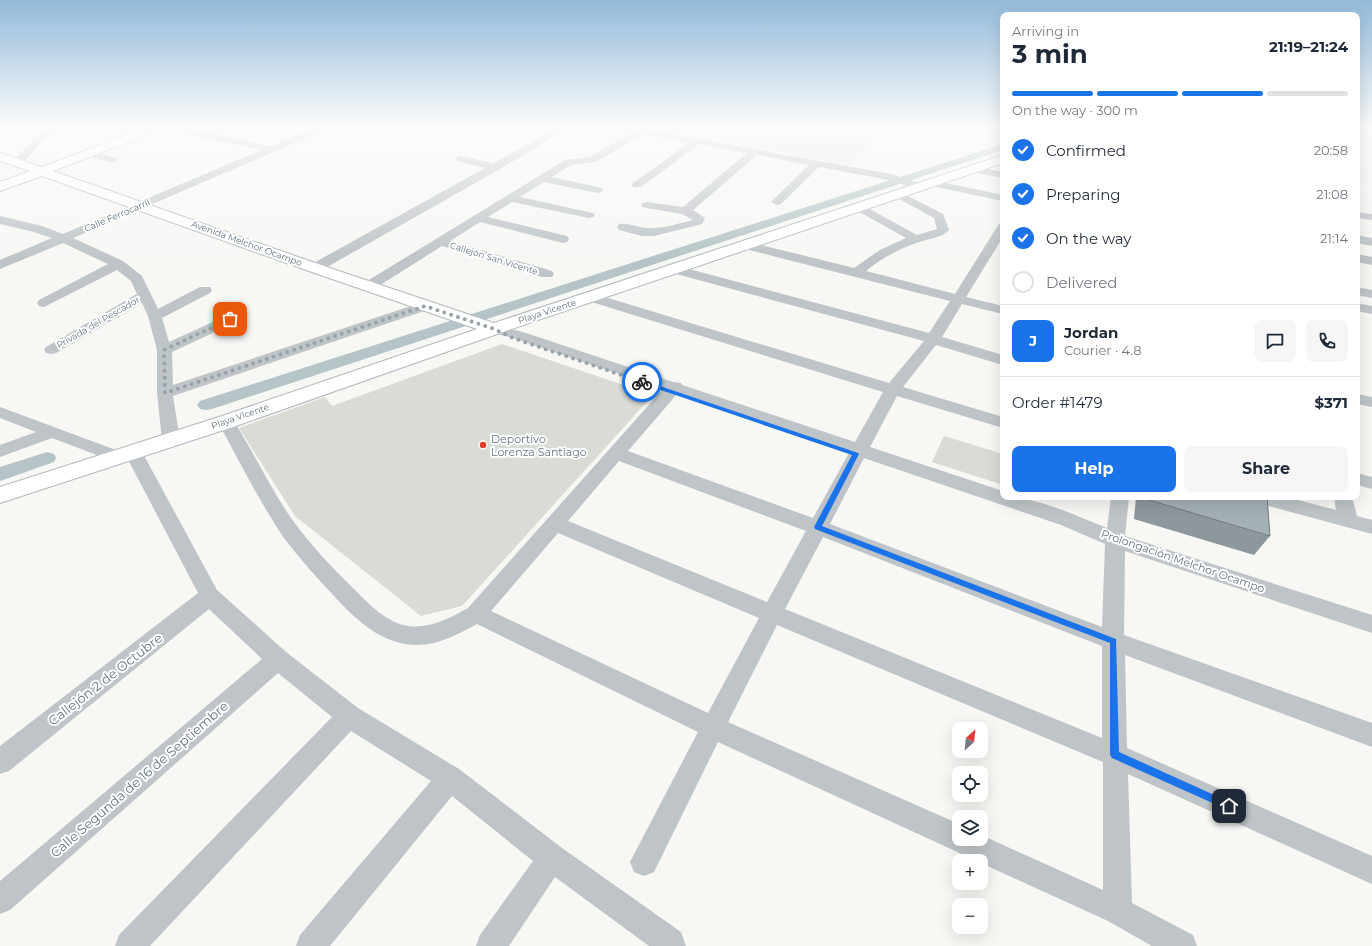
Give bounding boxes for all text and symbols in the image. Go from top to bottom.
text: Arriving in [1012,23,1079,39]
text: 21:19–21:24 [1269,37,1348,56]
text: 3 min [1012,38,1088,70]
text: On the way · 300 m [1012,102,1138,118]
icon: check [1012,139,1034,161]
text: Confirmed [1046,141,1126,160]
text: 20:58 [1314,142,1348,158]
icon: check [1012,183,1034,205]
text: Preparing [1046,185,1121,204]
text: 21:08 [1316,186,1348,202]
street label: Calle Ferrocarril [83,196,151,234]
street label: Avenida Melchor Ocampo [190,218,304,268]
icon: check [1012,227,1034,249]
text: On the way [1046,229,1131,248]
text: 21:14 [1320,230,1348,246]
street label: Callejón San Vicente [449,239,540,277]
text: Delivered [1046,273,1118,292]
street label: Privada del Pescador [54,293,142,350]
street label: Playa Vicente [517,296,578,326]
pin [213,302,247,336]
icon: bag [219,308,241,330]
button: chat [1254,320,1296,362]
button: phone [1306,320,1348,362]
text: Jordan [1064,323,1118,342]
text: J [1029,331,1037,350]
text: Courier · 4.8 [1064,342,1142,358]
courier [622,362,662,402]
icon: bike [631,371,653,393]
text: Order #1479 [1012,393,1103,412]
text: $371 [1314,393,1348,412]
street label: Playa Vicente [210,401,271,431]
place label: Deportivo Lorenza Santiago [491,432,587,459]
marker: Deportivo Lorenza Santiago [478,440,488,450]
button: Help [1012,446,1176,492]
button: Share [1184,446,1348,492]
street label: Prolongación Melchor Ocampo [1099,526,1267,596]
street label: Callejón 2 de Octubre [45,629,165,729]
street label: Calle Segunda de 16 de Septiembre [47,697,231,861]
north arrow [952,722,988,758]
map controls [952,722,988,934]
button: locate [952,766,988,802]
pin [1212,789,1246,823]
icon: home [1218,795,1240,817]
button: layers [952,810,988,846]
button: + [952,854,988,890]
button: − [952,898,988,934]

